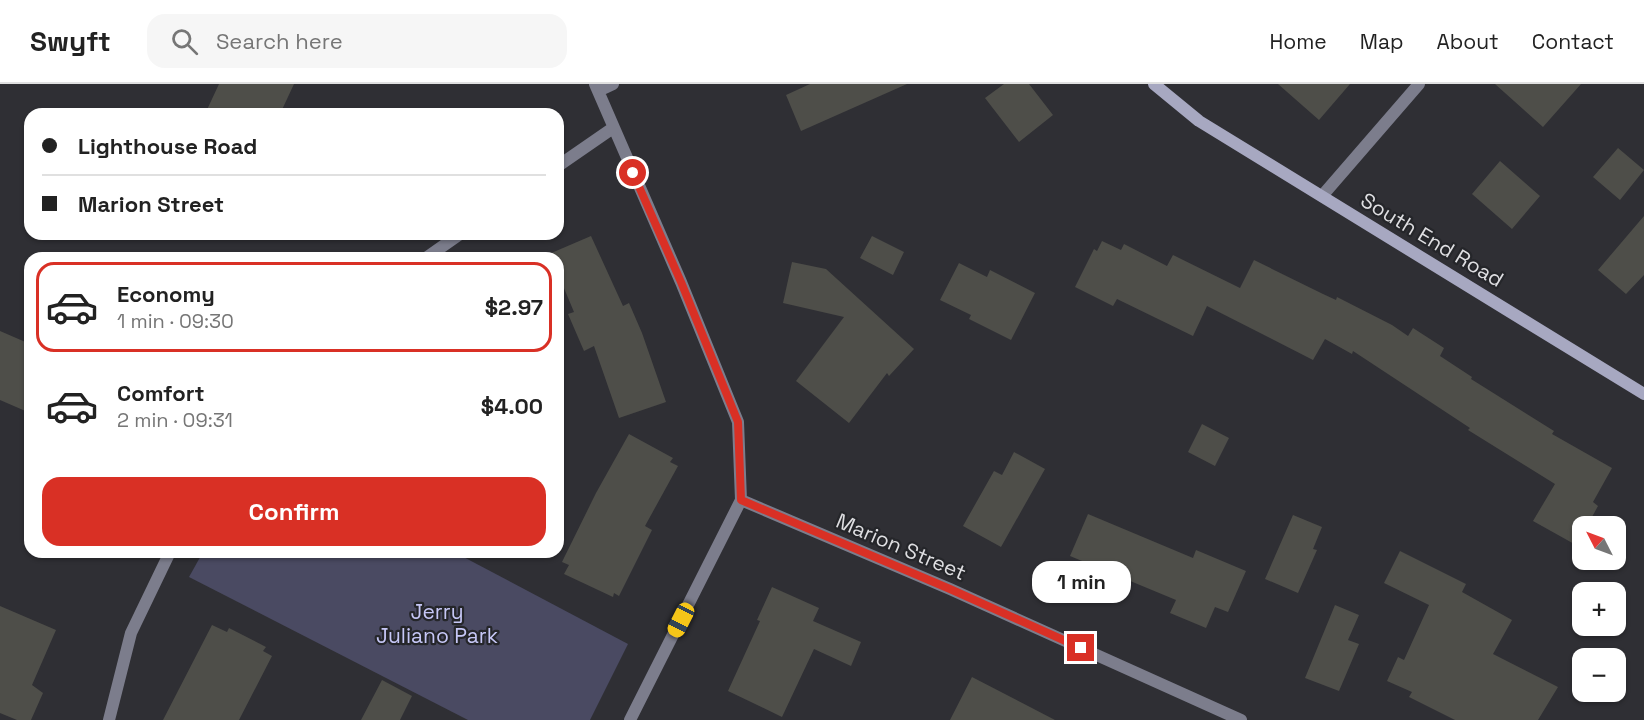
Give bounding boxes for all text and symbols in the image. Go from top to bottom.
search box [147,14,567,68]
text: Swyft [30,23,111,59]
icon: search [168,25,201,58]
text: Search here [216,27,343,55]
text: Home [1269,28,1327,55]
text: Map [1360,28,1404,55]
text: About [1437,28,1499,55]
text: Contact [1532,28,1614,55]
text: Lighthouse Road [78,132,257,160]
route start [619,159,646,186]
street label: South End Road [1356,186,1509,293]
text: Marion Street [78,190,224,218]
icon: car [45,280,99,334]
text: Economy [117,280,215,308]
text: $2.97 [485,293,543,321]
text: 1 min · 09:30 [117,308,234,334]
icon: car [45,379,99,433]
text: Comfort [117,379,205,407]
text: $4.00 [481,392,543,420]
text: 2 min · 09:31 [117,407,233,433]
button: Confirm [42,477,546,546]
street label: Marion Street [832,507,970,586]
north arrow [1572,516,1626,570]
map controls [1572,516,1626,702]
callout: 1 min [1032,561,1130,603]
text: 1 min [1057,569,1106,595]
button: + [1572,582,1626,636]
park label: Jerry Juliano Park [376,598,498,649]
car [665,600,697,640]
route end [1067,634,1094,661]
button: − [1572,648,1626,702]

